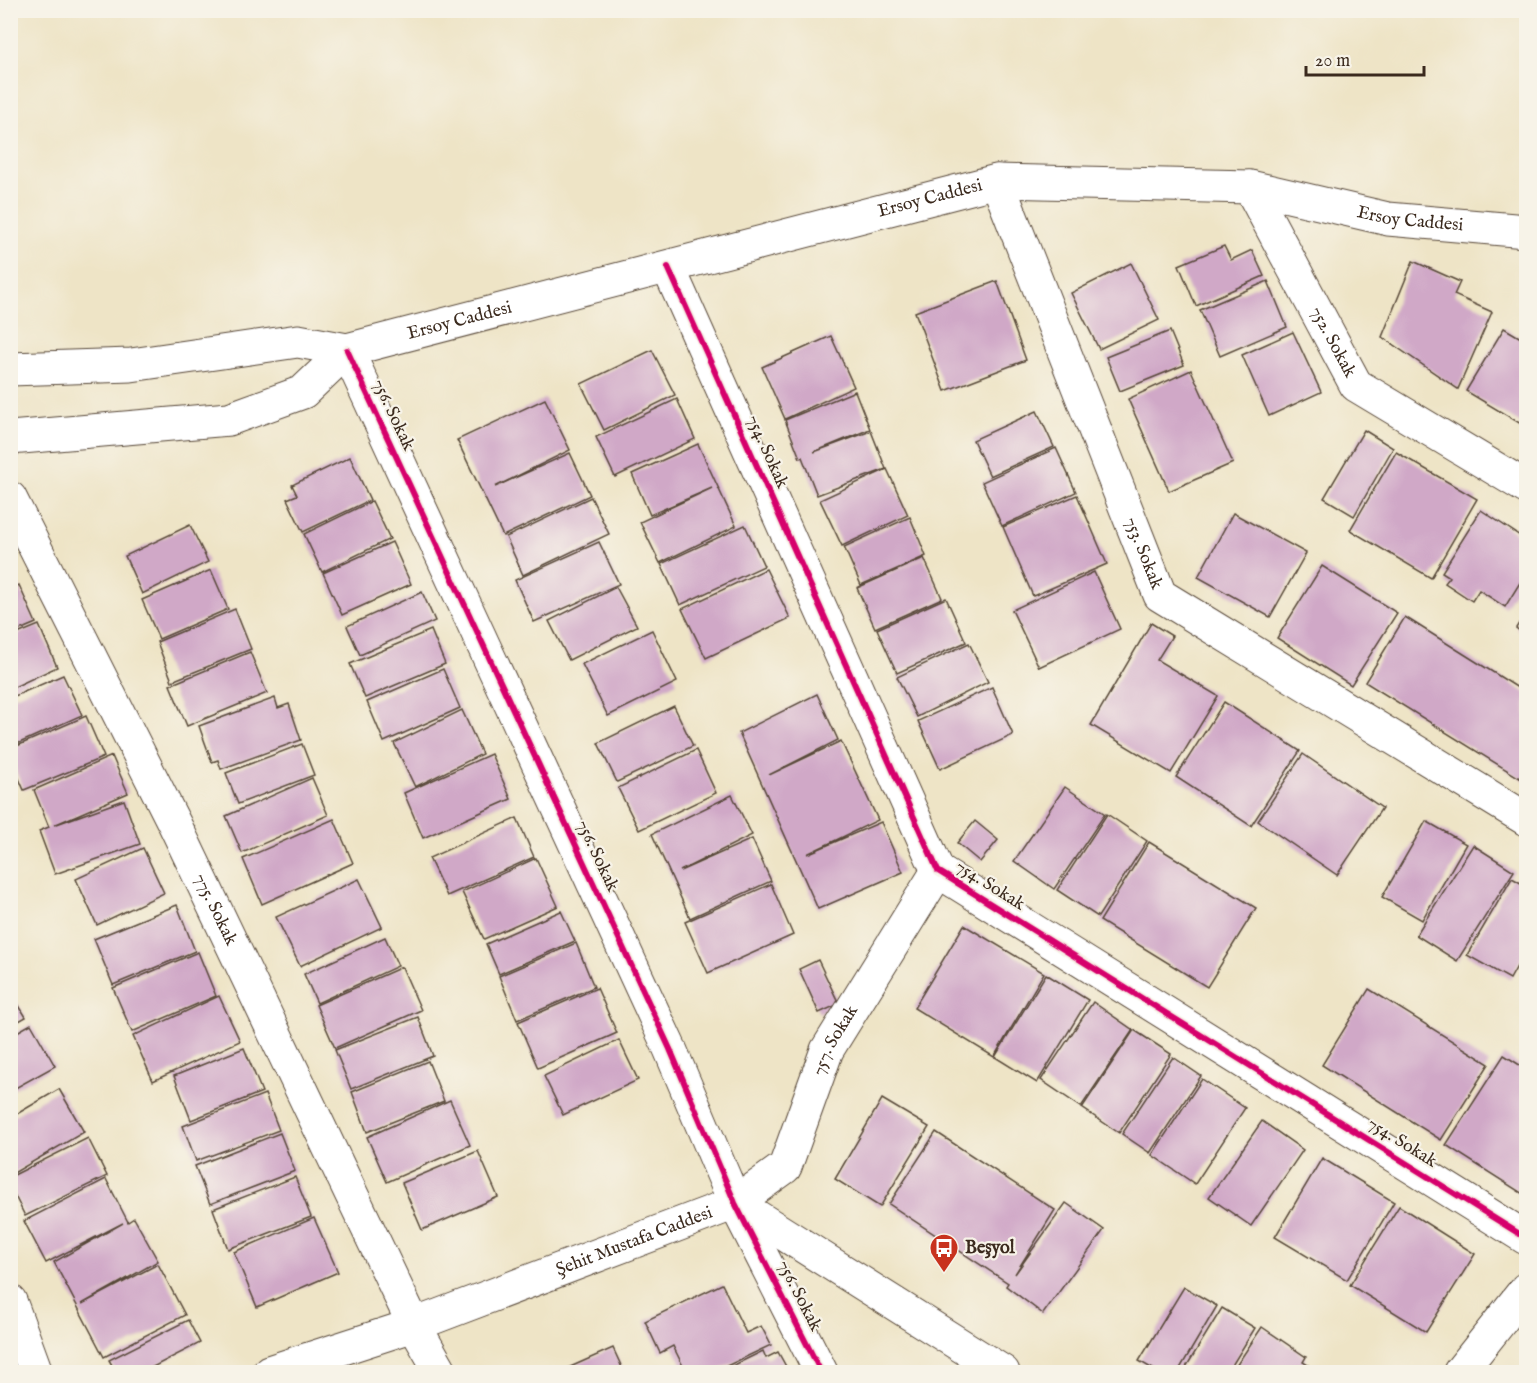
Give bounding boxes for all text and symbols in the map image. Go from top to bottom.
scale bar [1306,39,1424,77]
text: 20 m [1315,50,1350,73]
street label: Ersoy Caddesi [875,174,985,223]
street label: Ersoy Caddesi [1355,201,1464,237]
street label: Ersoy Caddesi [405,296,515,345]
street label: 752. Sokak [1305,303,1362,382]
street label: 756. Sokak [366,376,420,455]
street label: 754. Sokak [741,412,793,493]
street label: 753. Sokak [1119,514,1168,593]
street label: 756. Sokak [570,817,624,896]
street label: 754. Sokak [951,856,1029,917]
street label: 775. Sokak [188,870,243,950]
street label: 757. Sokak [807,1001,864,1079]
street label: 754. Sokak [1363,1113,1441,1174]
street label: Şehit Mustafa Caddesi [553,1201,716,1282]
bus stop icon: Beşyol [928,1232,960,1274]
place label: Beşyol [965,1237,1016,1260]
street label: 756. Sokak [771,1257,827,1335]

